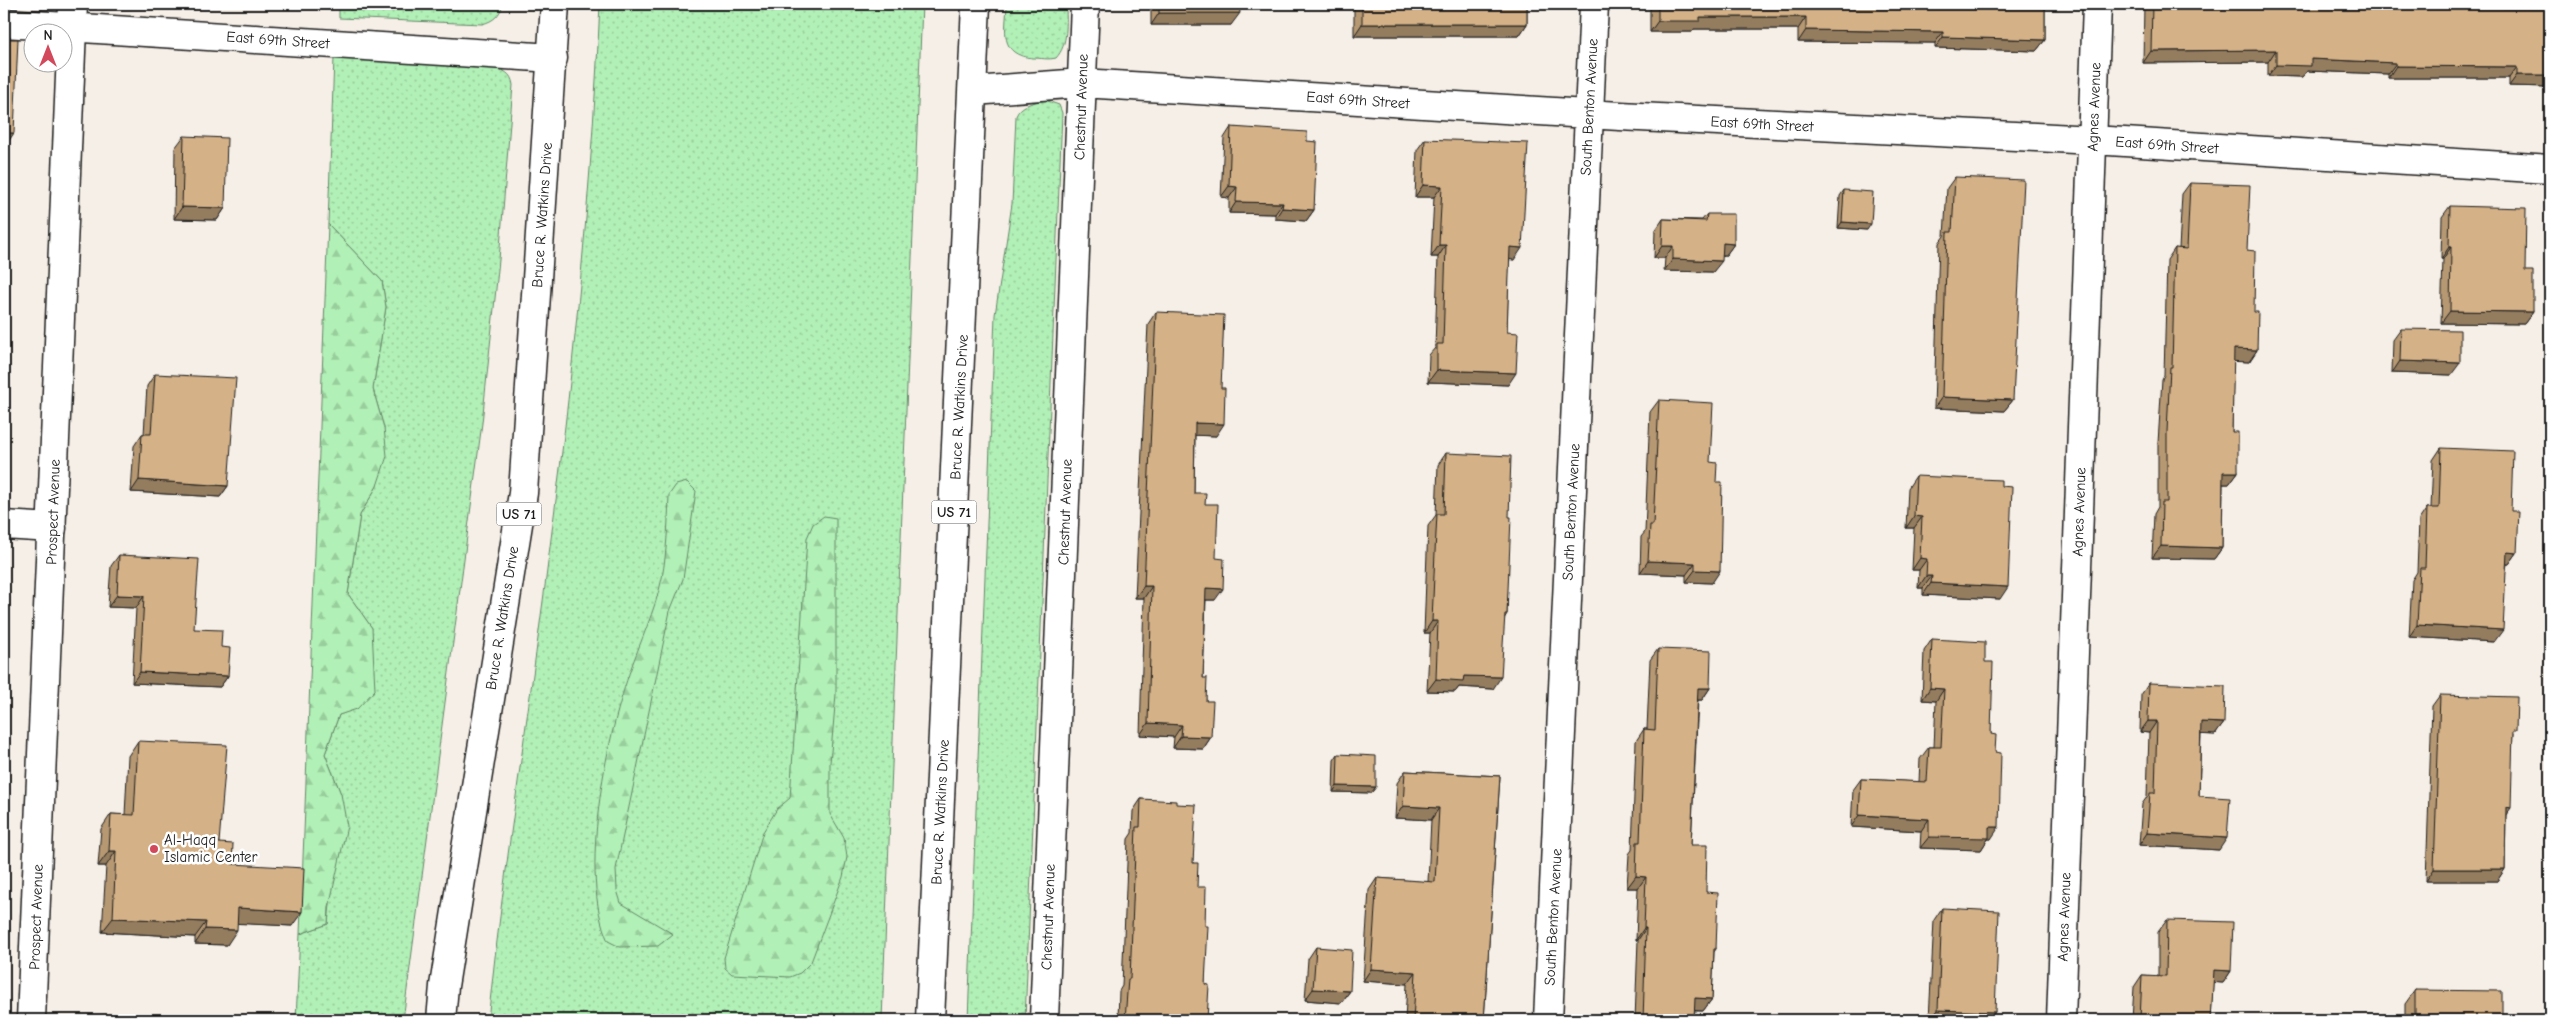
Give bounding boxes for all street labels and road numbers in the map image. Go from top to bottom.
street label: East 69th Street [226,27,331,53]
street label: South Benton Avenue [1576,38,1602,176]
street label: Chestnut Avenue [1070,53,1092,160]
street label: Agnes Avenue [2083,62,2105,152]
street label: East 69th Street [1306,87,1411,113]
street label: East 69th Street [1710,112,1815,136]
street label: East 69th Street [2115,132,2220,158]
street label: Bruce R. Watkins Drive [528,141,556,288]
street label: Bruce R. Watkins Drive [946,333,972,480]
street label: South Benton Avenue [1558,443,1584,581]
street label: Prospect Avenue [42,458,64,565]
street label: Chestnut Avenue [1054,458,1076,565]
street label: Agnes Avenue [2068,467,2090,557]
road number: US 71 [932,501,976,524]
road number: US 71 [496,502,542,526]
street label: Bruce R. Watkins Drive [482,544,522,691]
street label: Bruce R. Watkins Drive [927,738,953,885]
street label: South Benton Avenue [1540,848,1566,986]
street label: Prospect Avenue [25,863,47,970]
street label: Chestnut Avenue [1037,863,1059,970]
street label: Agnes Avenue [2053,872,2075,962]

